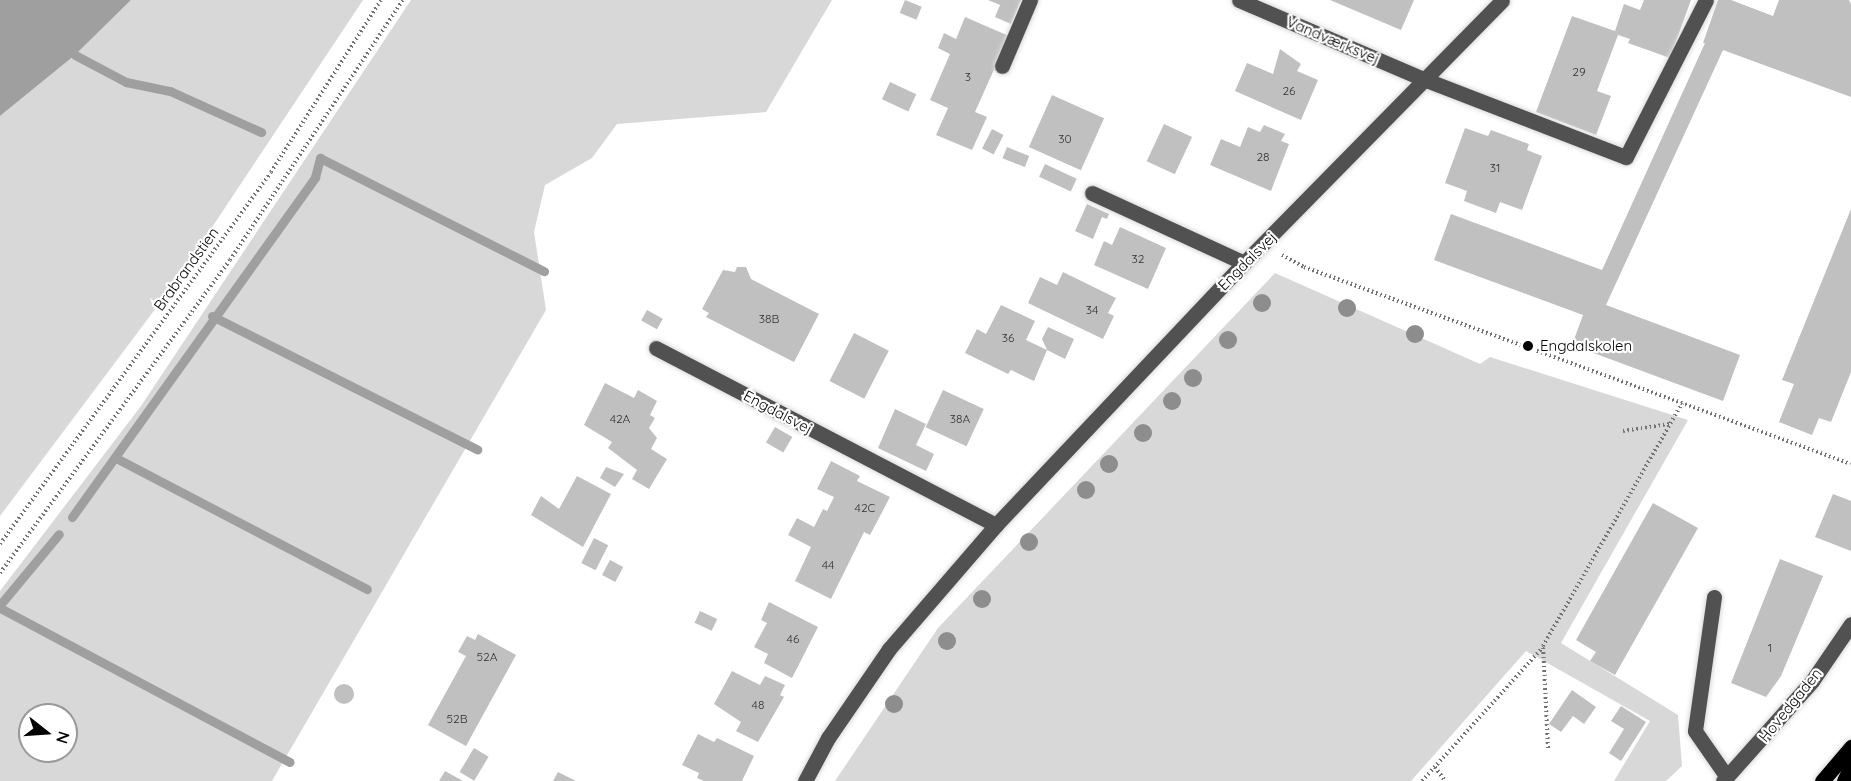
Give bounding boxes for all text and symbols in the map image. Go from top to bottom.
street label: Vandværksvej [1284,12,1382,68]
house number: 29 [1572,65,1586,79]
house number: 3 [965,70,971,84]
house number: 26 [1282,84,1296,98]
house number: 30 [1058,132,1072,146]
house number: 28 [1256,150,1270,164]
house number: 31 [1490,161,1500,175]
street label: Brabrandstien [150,224,222,314]
street label: Engdalsvej [1214,228,1280,294]
house number: 32 [1132,252,1144,266]
house number: 34 [1086,303,1098,317]
house number: 38B [759,312,779,326]
house number: 36 [1002,331,1014,345]
place label: Engdalskolen [1540,337,1632,355]
marker: Engdalskolen [1521,339,1535,353]
street label: Engdalsvej [741,386,815,438]
house number: 42A [610,412,630,426]
house number: 38A [950,412,970,426]
house number: 42C [855,501,875,515]
house number: 44 [822,558,834,572]
house number: 46 [787,632,799,646]
house number: 1 [1768,641,1772,655]
house number: 52A [477,650,497,664]
street label: Hovedgaden [1755,664,1825,746]
house number: 48 [752,698,764,712]
north arrow [18,703,78,763]
house number: 52B [447,712,467,726]
text: N [52,729,75,746]

